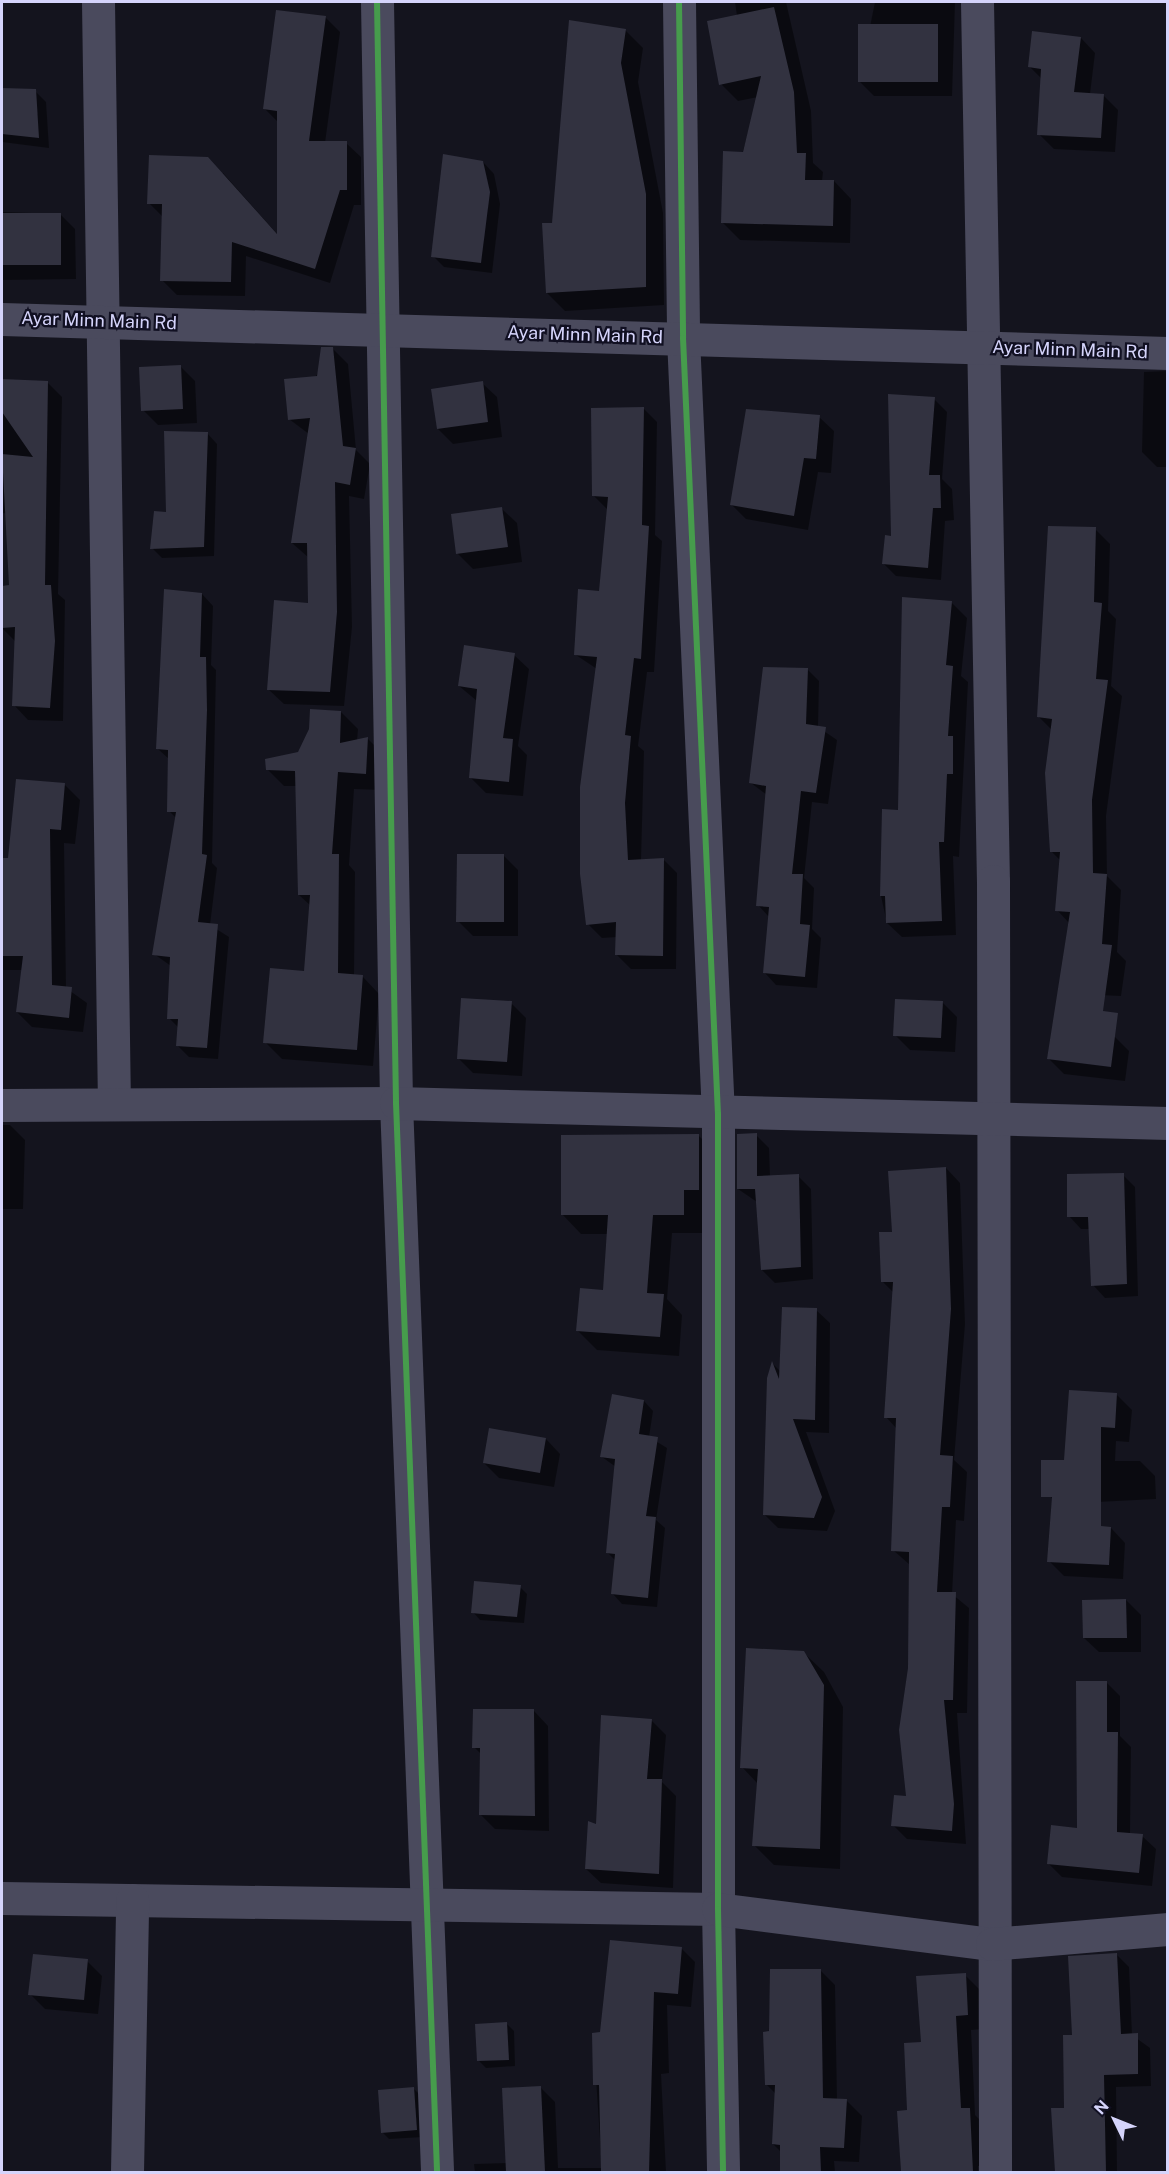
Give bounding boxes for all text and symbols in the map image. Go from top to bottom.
street label: Ayar Minn Main Rd [21,307,177,335]
street label: Ayar Minn Main Rd [507,321,663,349]
street label: Ayar Minn Main Rd [992,336,1148,364]
north arrow [1085,2090,1145,2150]
text: N [1090,2096,1113,2118]

